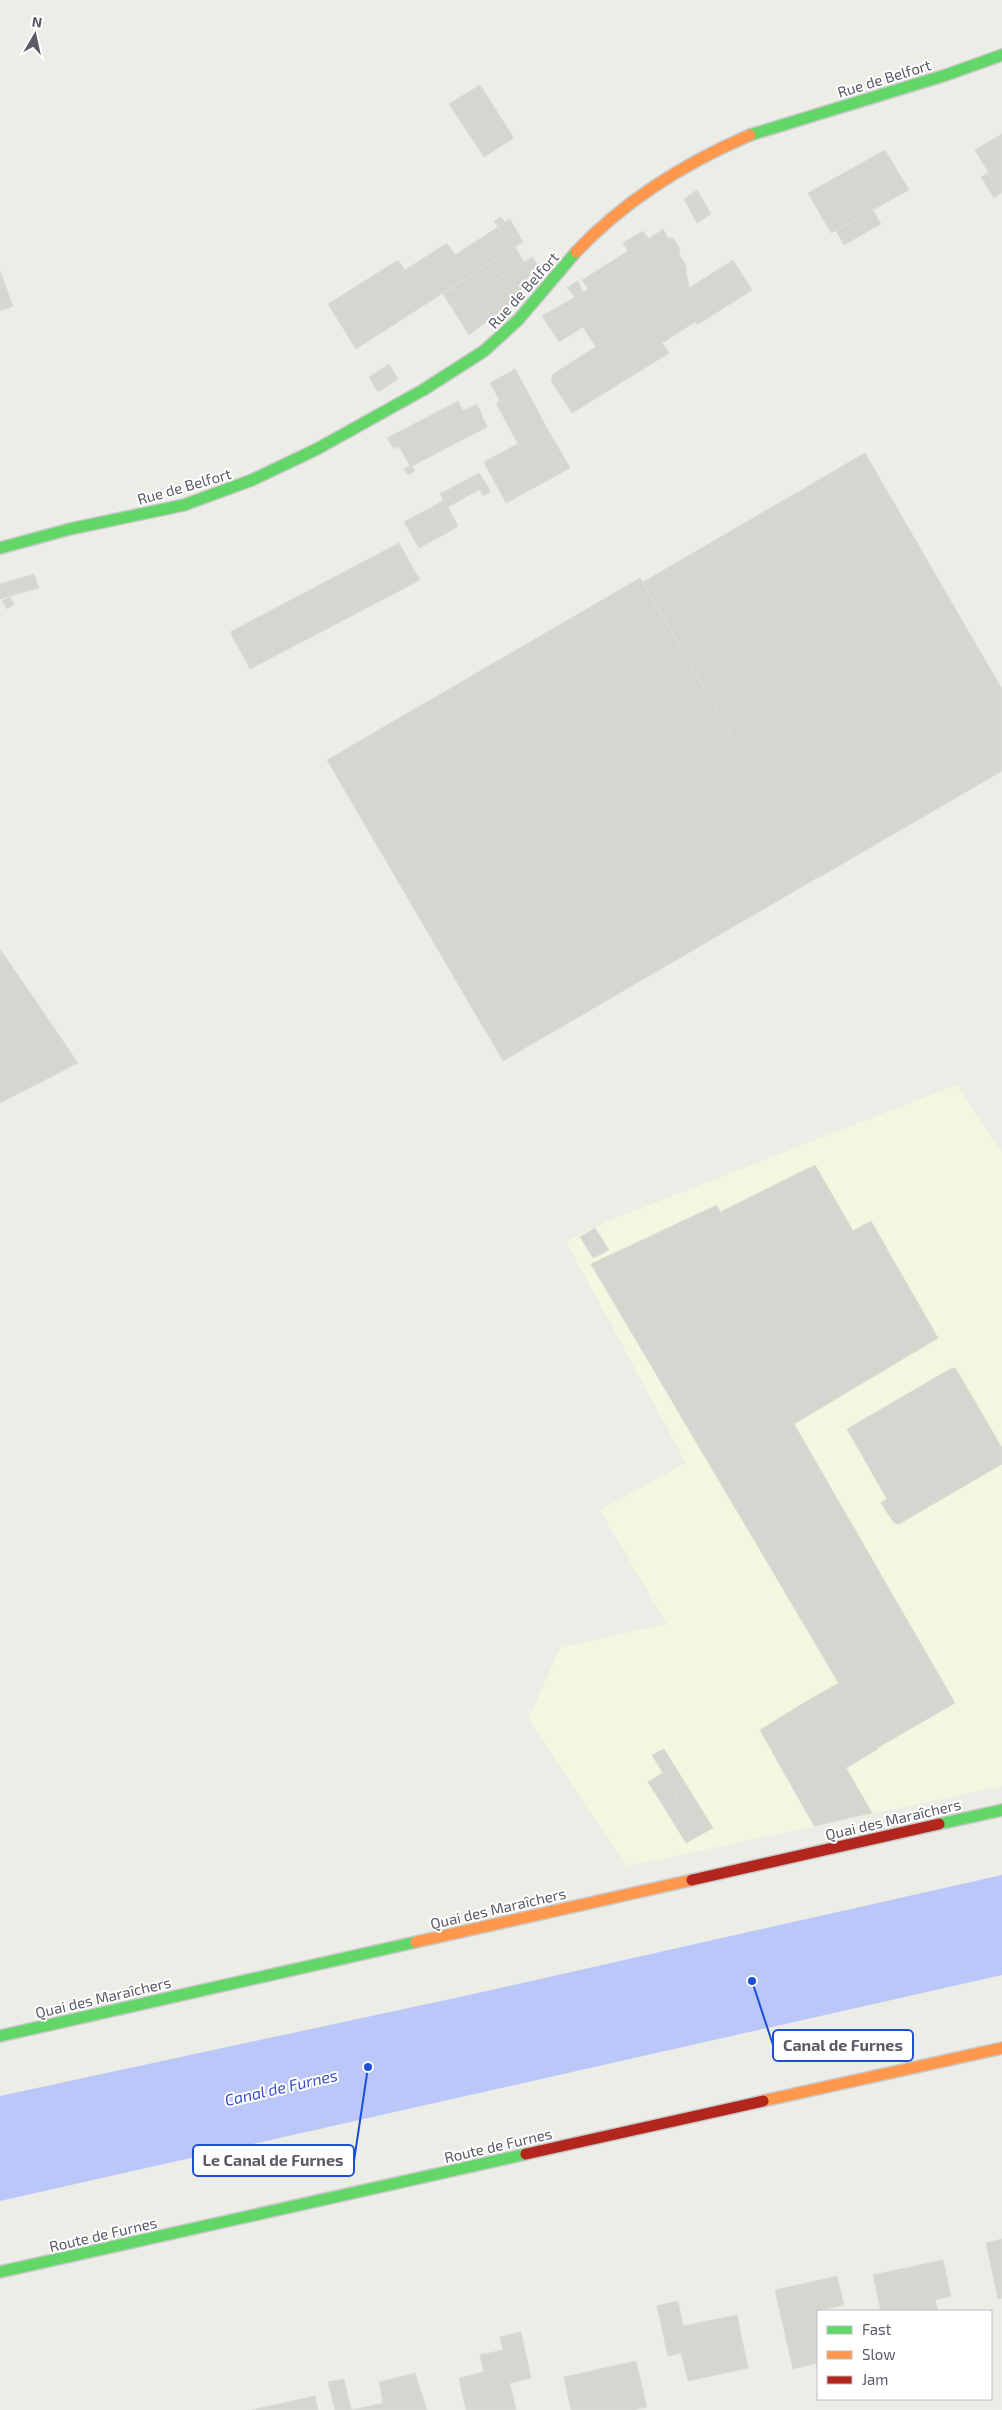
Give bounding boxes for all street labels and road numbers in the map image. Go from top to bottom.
street label: Rue de Belfort [835,55,933,101]
street label: Rue de Belfort [484,248,562,332]
street label: Rue de Belfort [135,464,233,508]
street label: Quai des Maraîchers [823,1795,963,1844]
street label: Quai des Maraîchers [428,1884,568,1933]
street label: Quai des Maraîchers [33,1973,173,2022]
street label: Route de Furnes [442,2124,554,2166]
street label: Route de Furnes [47,2213,159,2255]

